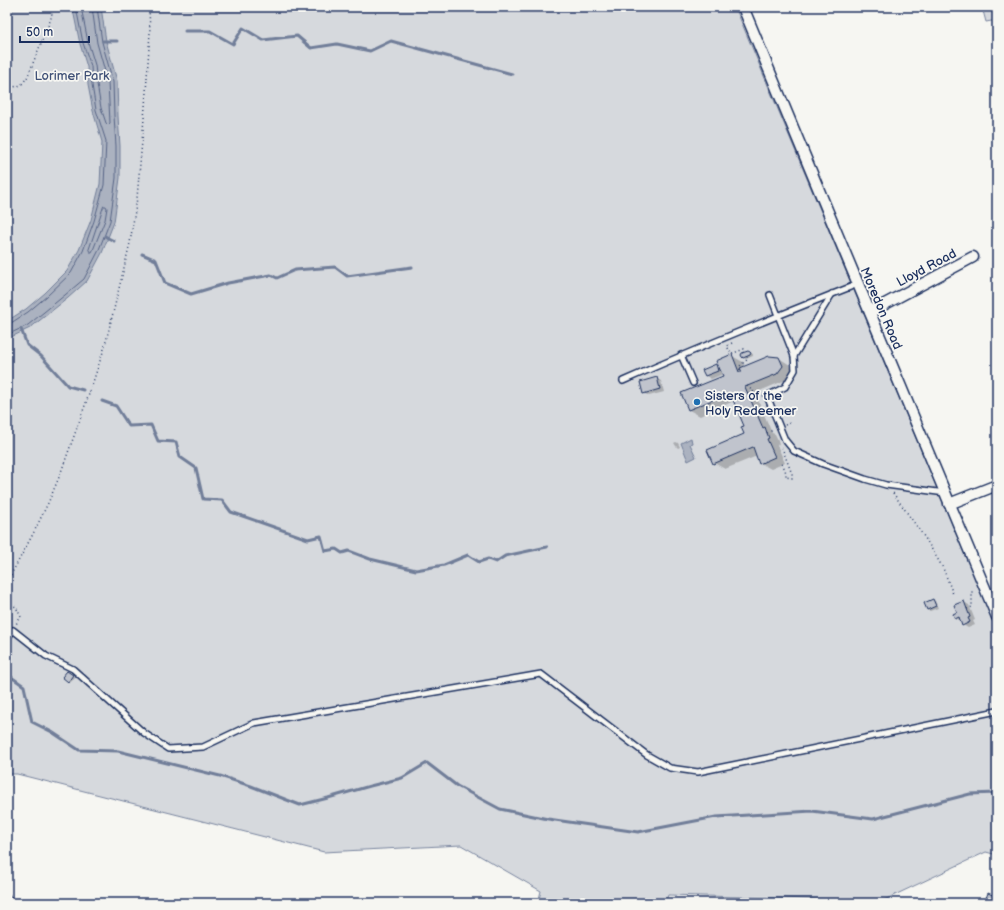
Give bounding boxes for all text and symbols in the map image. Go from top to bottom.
scale bar [20,18,89,44]
text: 50 m [26,25,53,40]
park label: Lorimer Park [35,68,110,84]
street label: Lloyd Road [894,245,959,290]
street label: Moredon Road [857,265,906,352]
place label: Sisters of the Holy Redeemer [705,388,797,419]
marker: Sisters of the Holy Redeemer [692,397,702,407]

